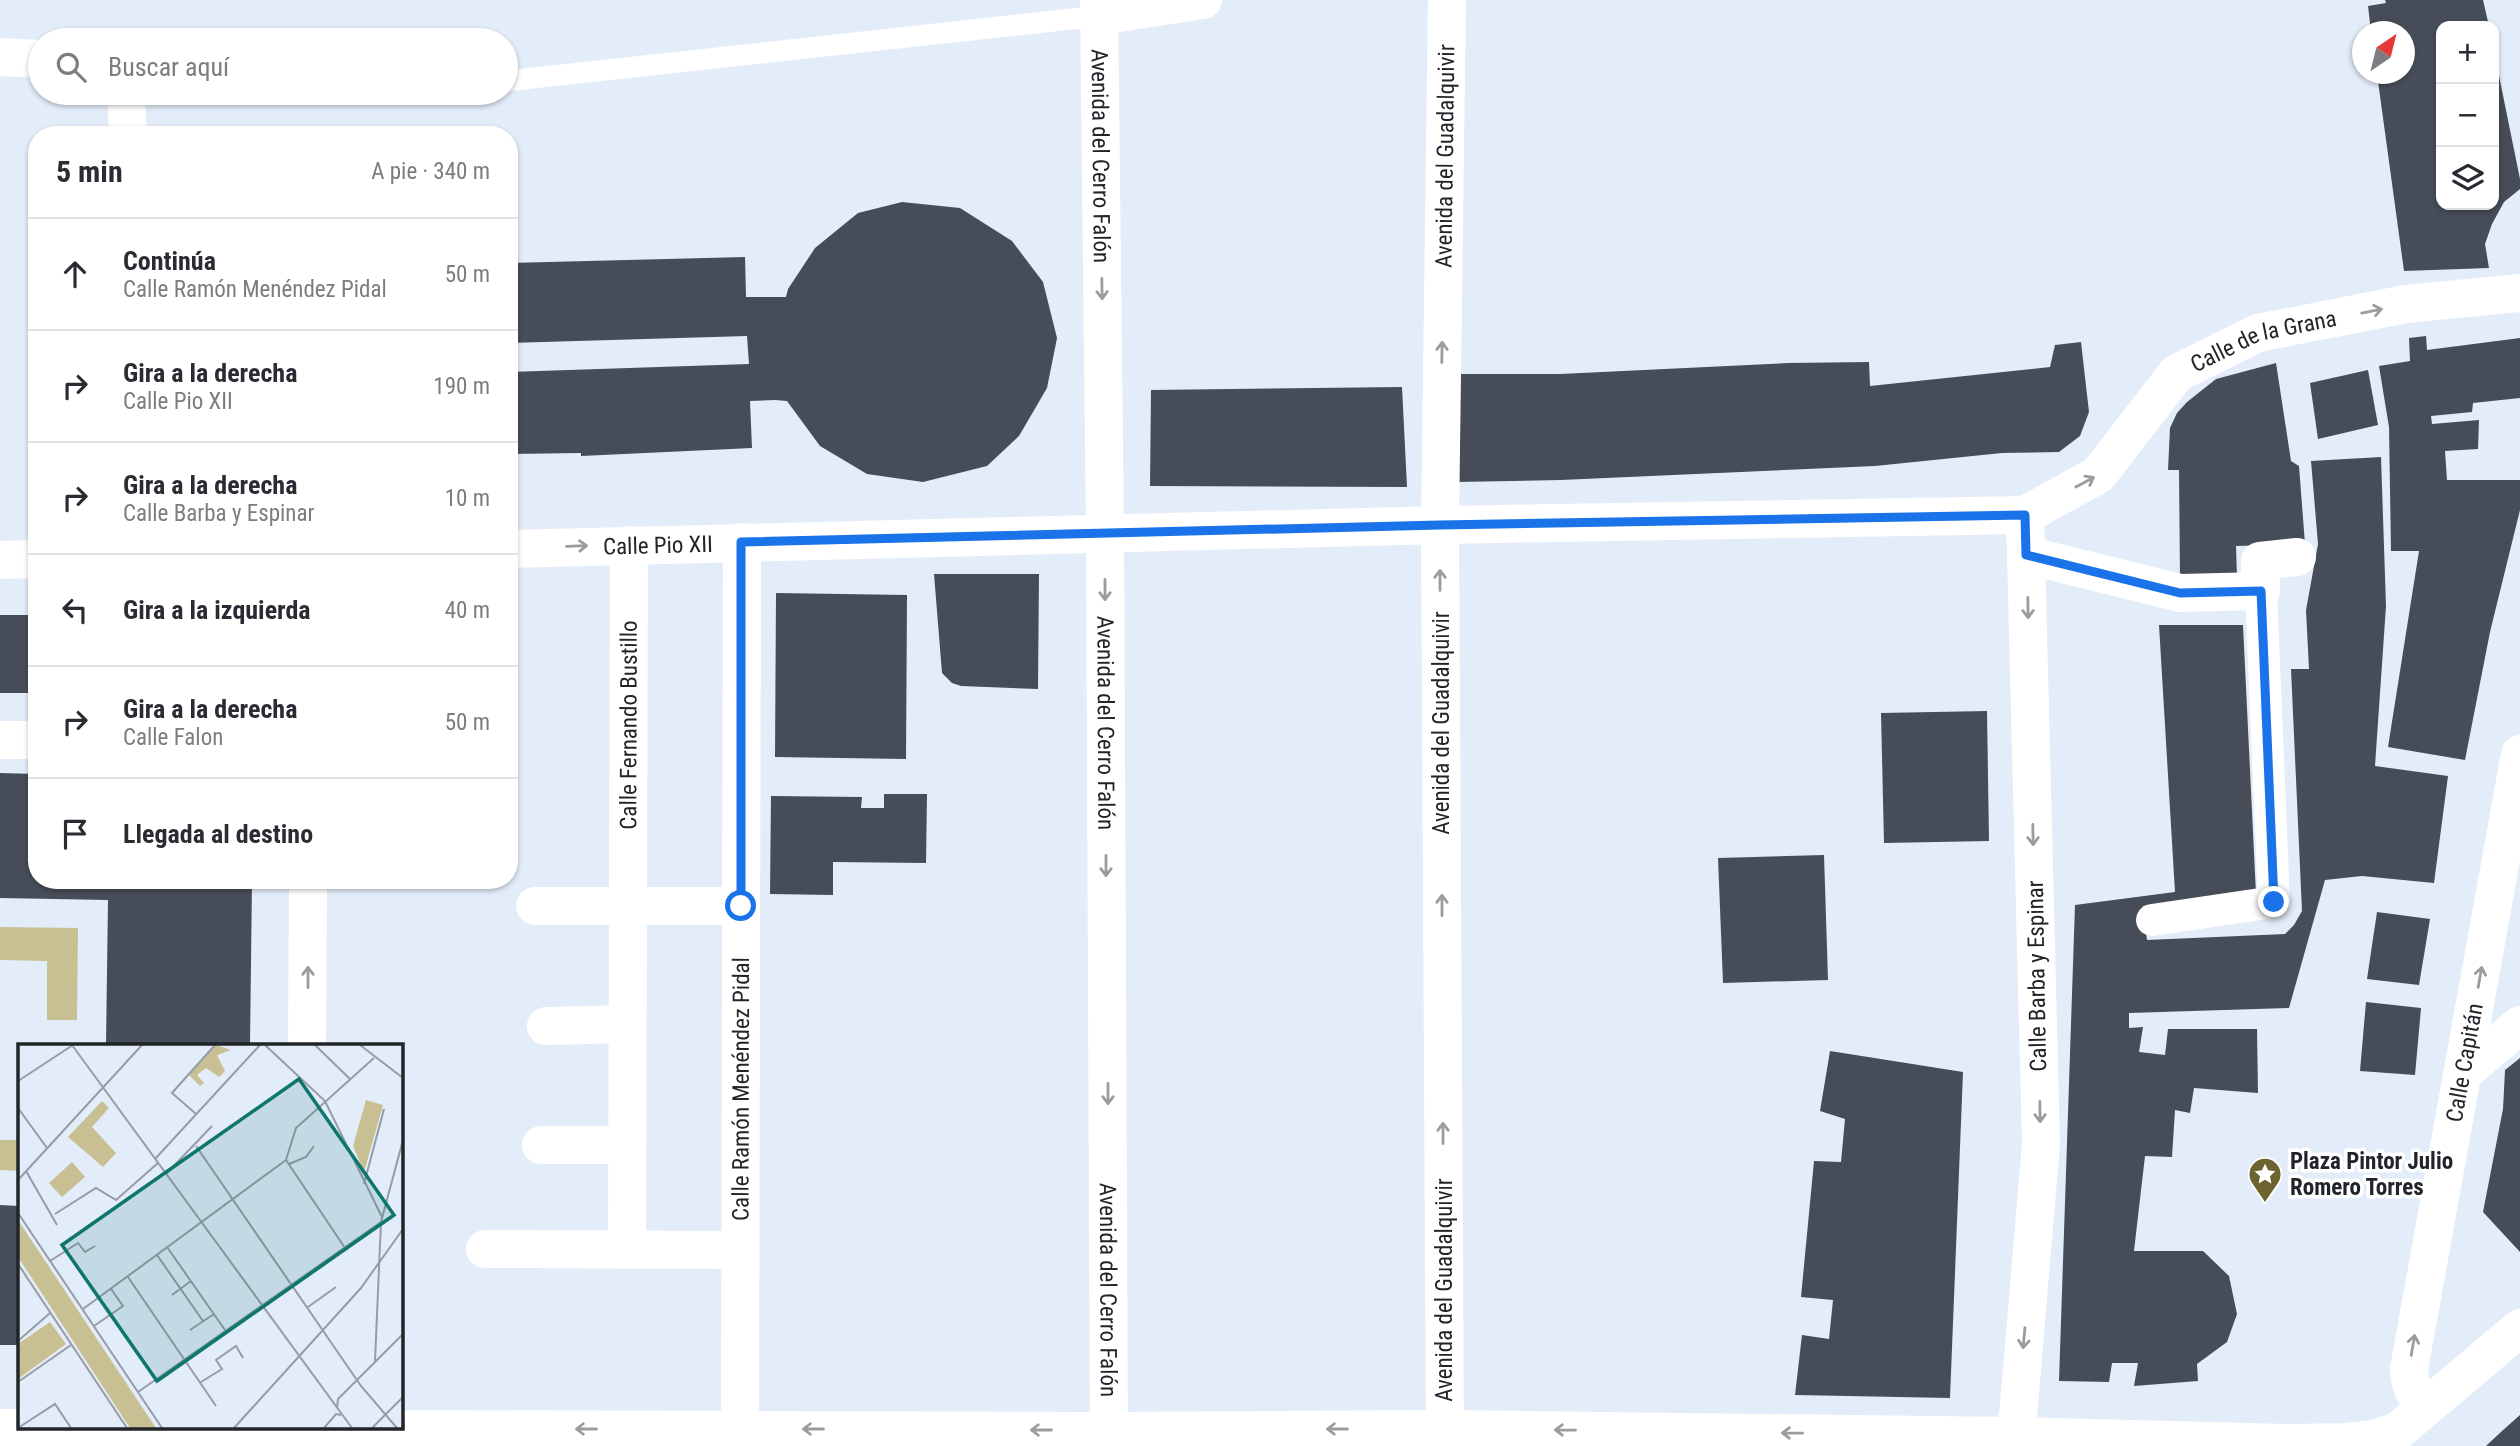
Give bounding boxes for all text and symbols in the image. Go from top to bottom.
north arrow [2352,21,2415,84]
map controls [2436,21,2499,210]
button: + [2436,21,2499,84]
search box [28,28,518,105]
street label: Avenida del Guadalquivir [1430,44,1460,268]
icon: search [52,48,90,86]
street label: Avenida del Cerro Falón [1086,49,1115,263]
text: Buscar aquí [108,52,229,82]
button: − [2436,84,2499,147]
button: layers [2436,147,2499,210]
text: 5 min [56,154,123,189]
text: A pie · 340 m [371,158,490,185]
text: Continúa [123,246,216,276]
icon: ahead [56,255,94,293]
text: 50 m [445,261,490,288]
text: Calle Ramón Menéndez Pidal [123,276,387,303]
one-way arrow [1095,277,1109,300]
street label: Calle de la Grana [2186,304,2339,378]
one-way arrow [2360,304,2383,317]
one-way arrow [1435,341,1449,364]
text: Gira a la derecha [123,358,297,388]
icon: right [56,367,94,405]
text: 190 m [433,373,490,400]
text: Calle Pio XII [123,388,233,415]
text: Gira a la derecha [123,470,297,500]
one-way arrow [2074,475,2095,489]
icon: right [56,479,94,517]
text: 10 m [445,485,490,512]
text: Calle Barba y Espinar [123,500,314,527]
street label: Calle Pio XII [603,530,713,560]
one-way arrow [566,540,589,553]
one-way arrow [1433,569,1447,592]
one-way arrow [1098,578,1112,601]
icon: left [56,591,94,629]
text: Gira a la izquierda [123,595,311,625]
one-way arrow [2021,596,2034,619]
text: 40 m [445,597,490,624]
street label: Avenida del Guadalquivir [1428,611,1455,835]
street label: Avenida del Cerro Falón [1092,616,1120,830]
street label: Calle Fernando Bustillo [615,620,642,830]
text: Gira a la derecha [123,694,297,724]
icon: right [56,703,94,741]
text: 50 m [445,709,490,736]
text: Calle Falon [123,724,223,751]
icon: arrive [56,815,94,853]
text: Llegada al destino [123,819,313,849]
one-way arrow [2027,823,2040,846]
one-way arrow [1099,854,1113,877]
street label: Calle Barba y Espinar [2022,880,2052,1072]
route end [2258,886,2289,917]
route start [725,890,756,921]
one-way arrow [1435,894,1449,917]
street label: Calle Ramón Menéndez Pidal [727,957,755,1221]
one-way arrow [301,966,315,989]
one-way arrow [2474,966,2487,989]
street label: Calle Capitán [2440,1001,2488,1124]
inset map [18,1044,402,1428]
one-way arrow [1101,1082,1114,1105]
one-way arrow [2034,1100,2047,1123]
one-way arrow [1436,1122,1450,1145]
place label: Plaza Pintor Julio Romero Torres [2290,1148,2453,1201]
place icon: Plaza Pintor Julio Romero Torres [2246,1155,2284,1204]
street label: Avenida del Guadalquivir [1431,1178,1458,1402]
street label: Avenida del Cerro Falón [1094,1183,1122,1397]
one-way arrow [2017,1326,2030,1349]
one-way arrow [2407,1334,2420,1357]
one-way arrow [575,1422,598,1436]
one-way arrow [802,1422,825,1436]
one-way arrow [1326,1422,1349,1436]
one-way arrow [1030,1423,1053,1437]
one-way arrow [1553,1423,1576,1437]
one-way arrow [1781,1426,1804,1440]

